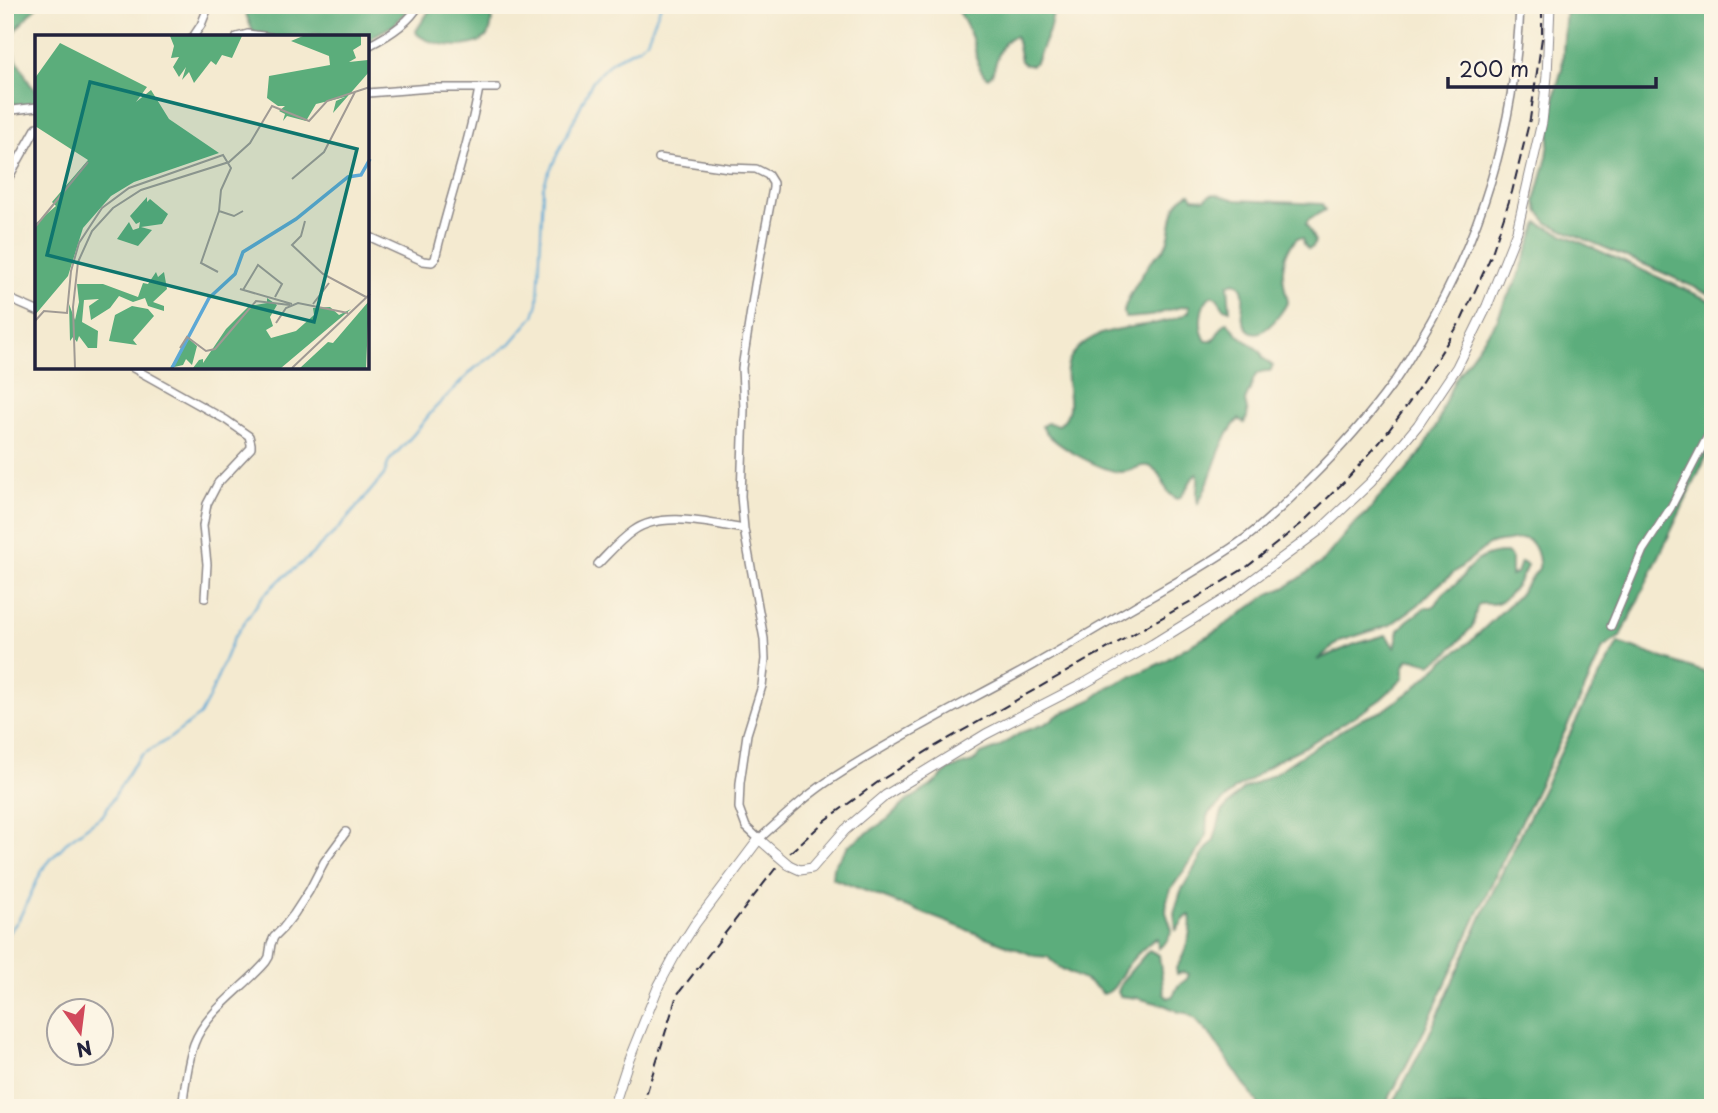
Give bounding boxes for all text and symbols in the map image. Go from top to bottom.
inset map [35,35,369,369]
scale bar [1448,46,1657,90]
text: 200 m [1459,52,1529,84]
north arrow [46,998,116,1068]
text: N [74,1034,95,1065]

